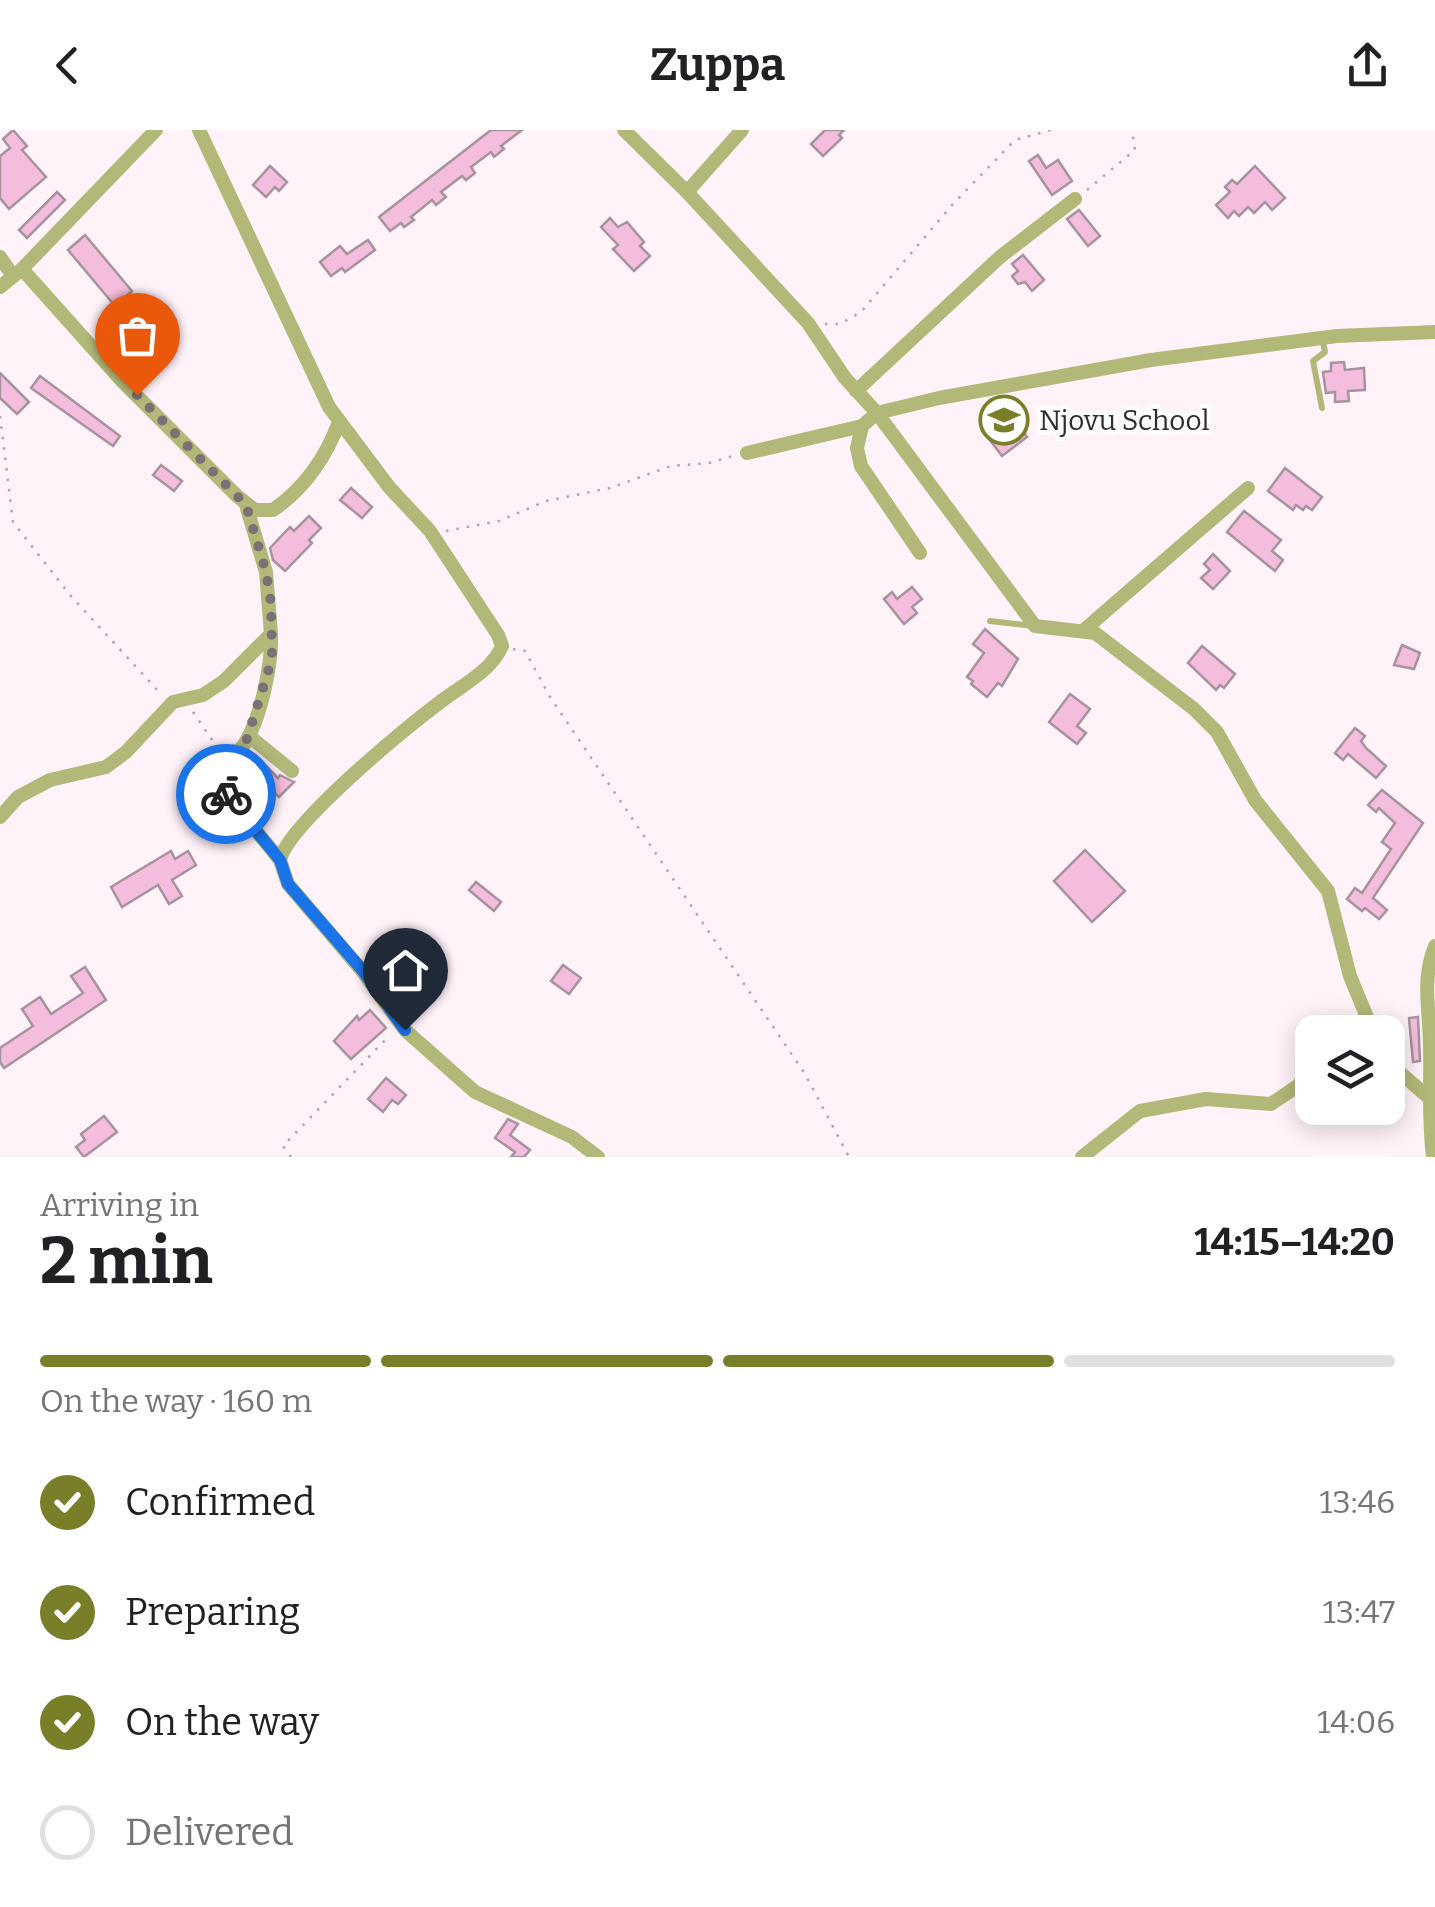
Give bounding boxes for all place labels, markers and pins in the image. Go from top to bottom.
pin [95,293,180,396]
school or university icon: Njovu School [978,394,1030,446]
place label: Njovu School [1039,404,1210,437]
pin [363,928,448,1031]

